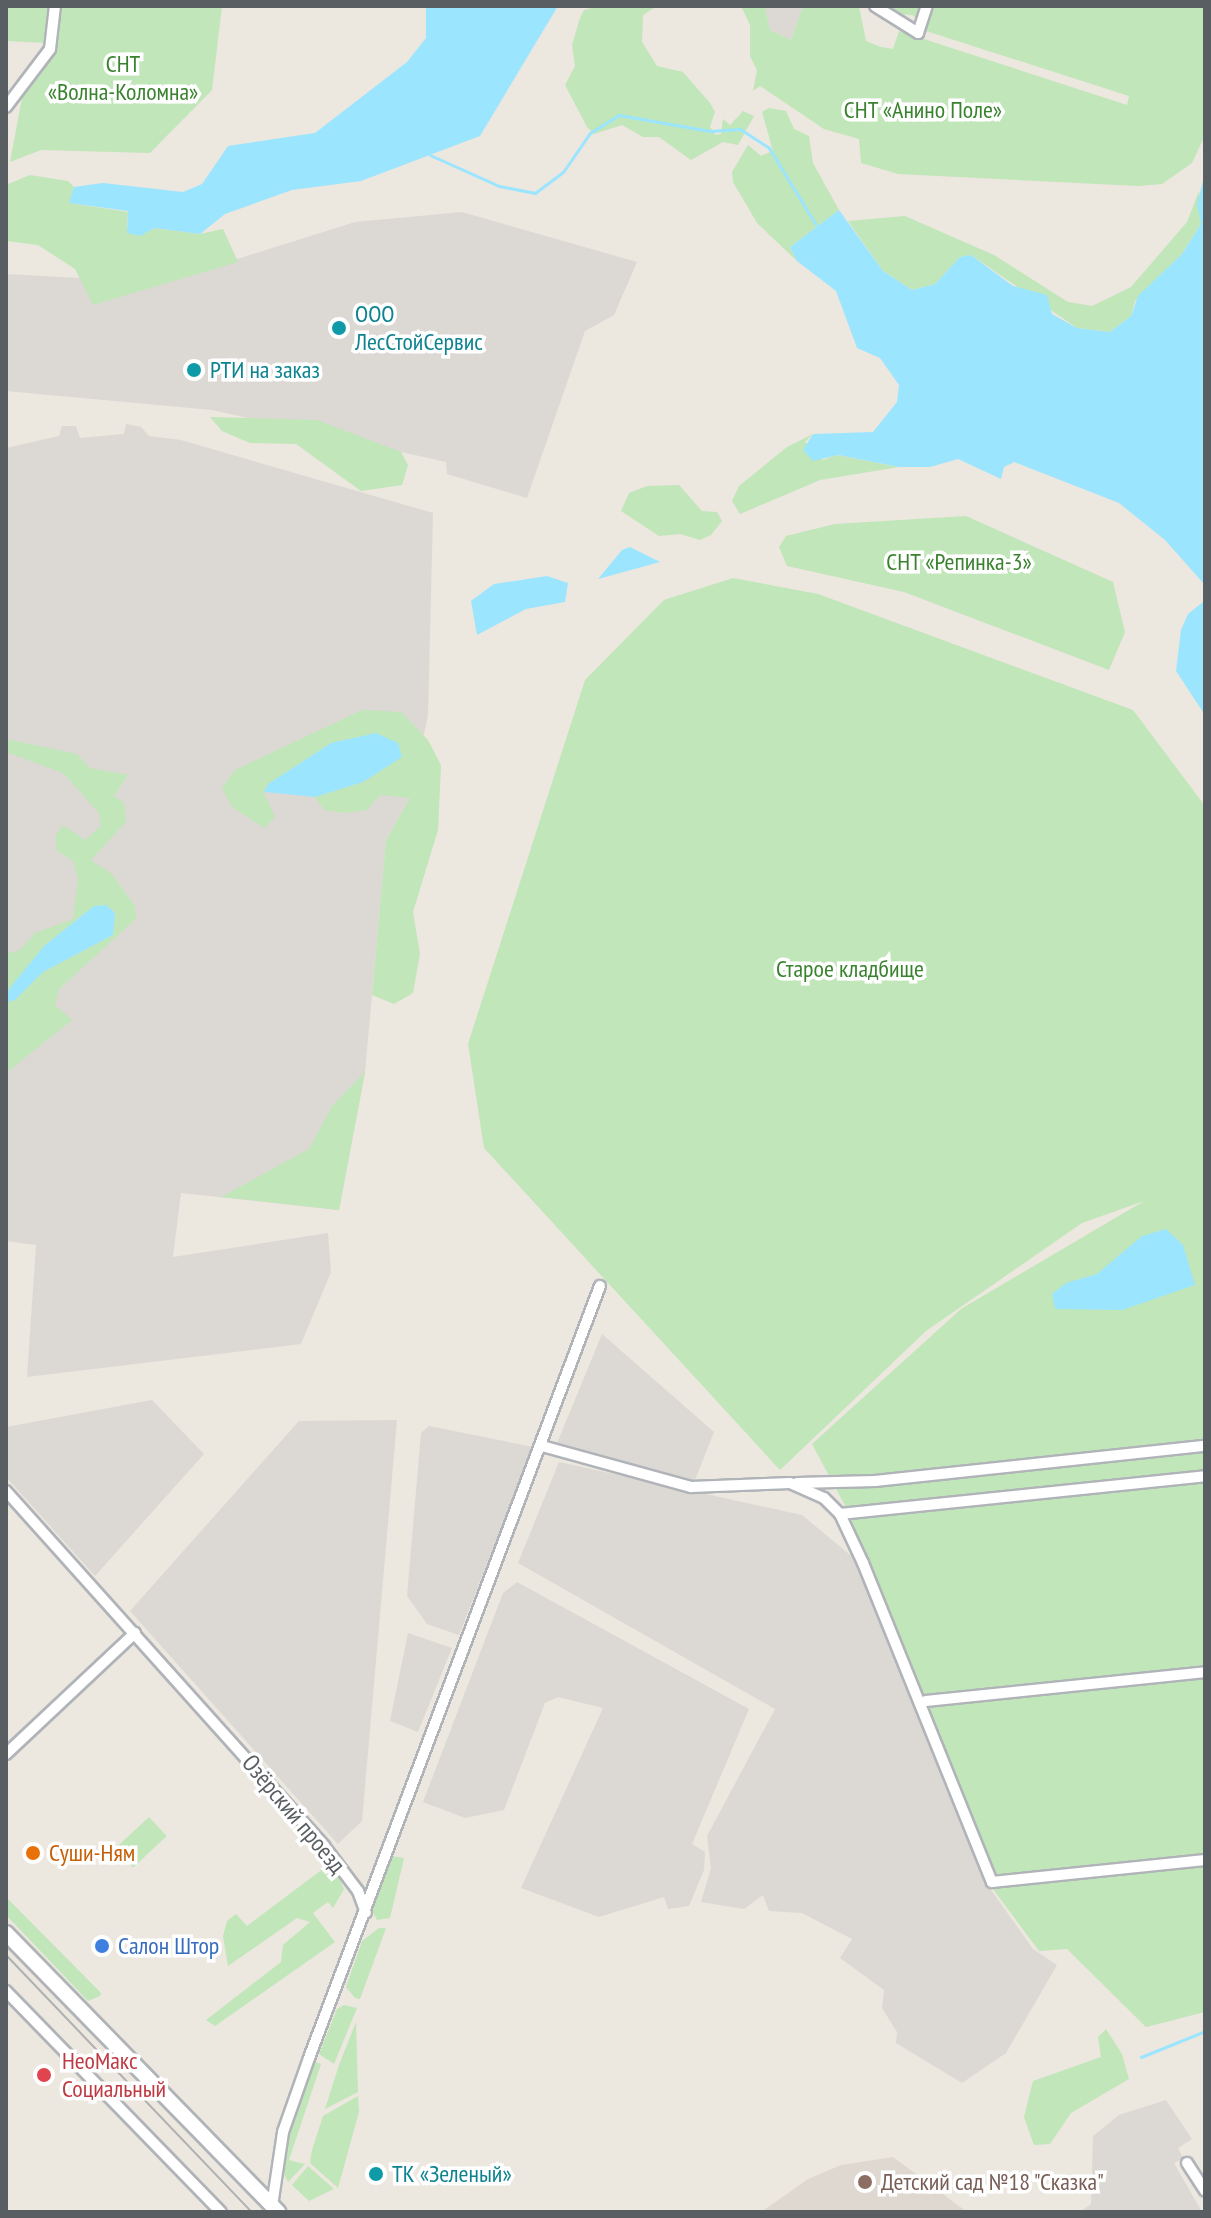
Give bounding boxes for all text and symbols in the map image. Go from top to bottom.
park label: СНТ «Волна-Коломна» [48,50,198,106]
park label: СНТ «Анино Поле» [843,96,1003,124]
place label: ООО ЛесСтойСервис [355,300,483,356]
marker: ООО ЛесСтойСервис [330,319,348,337]
place label: РТИ на заказ [210,356,320,384]
marker: РТИ на заказ [185,361,203,379]
park label: СНТ «Репинка-3» [886,548,1032,576]
park label: Старое кладбище [776,955,924,983]
street label: Озёрский проезд [236,1749,352,1879]
place label: Суши-Ням [49,1839,135,1867]
marker: Суши-Ням [24,1844,42,1862]
place label: Салон Штор [118,1932,219,1960]
marker: Салон Штор [93,1937,111,1955]
place label: НеоМакс Социальный [62,2047,166,2103]
marker: НеоМакс Социальный [33,2064,55,2086]
place label: ТК «Зеленый» [392,2160,512,2188]
marker: ТК «Зеленый» [367,2165,385,2183]
place label: Детский сад №18 "Сказка" [881,2168,1105,2196]
marker: Детский сад №18 "Сказка" [856,2173,874,2191]

